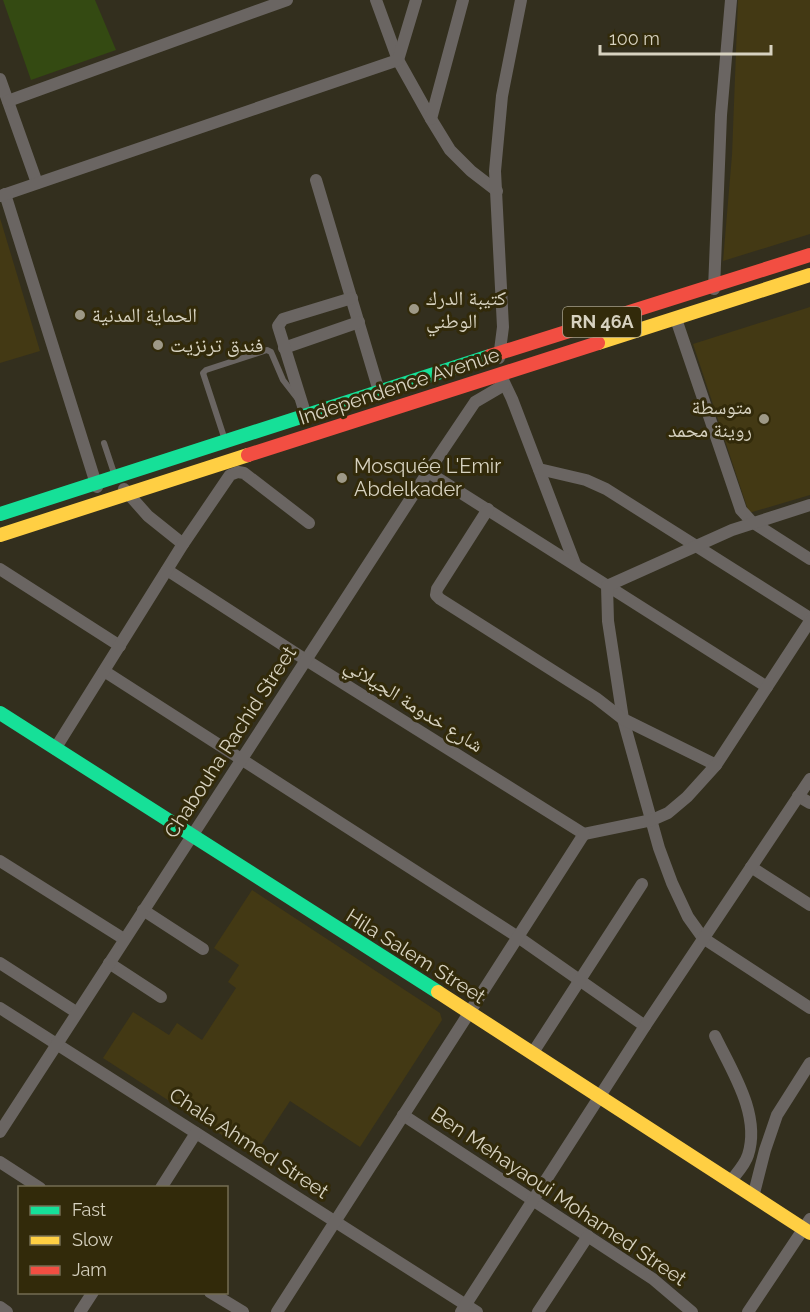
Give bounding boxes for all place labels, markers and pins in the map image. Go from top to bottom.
place label: كتيبة الدرك الوطني [426,286,506,337]
marker: كتيبة الدرك الوطني [407,302,421,316]
place label: الحماية المدنية [92,303,197,327]
marker: الحماية المدنية [73,308,87,322]
place label: فندق ترنزيت [170,333,263,357]
marker: فندق ترنزيت [151,338,165,352]
place label: متوسطة روينة محمد [668,395,752,442]
marker: متوسطة روينة محمد [757,412,771,426]
place label: Mosquée L'Emir Abdelkader [354,454,501,501]
marker: Mosquée L'Emir Abdelkader [335,471,349,485]

